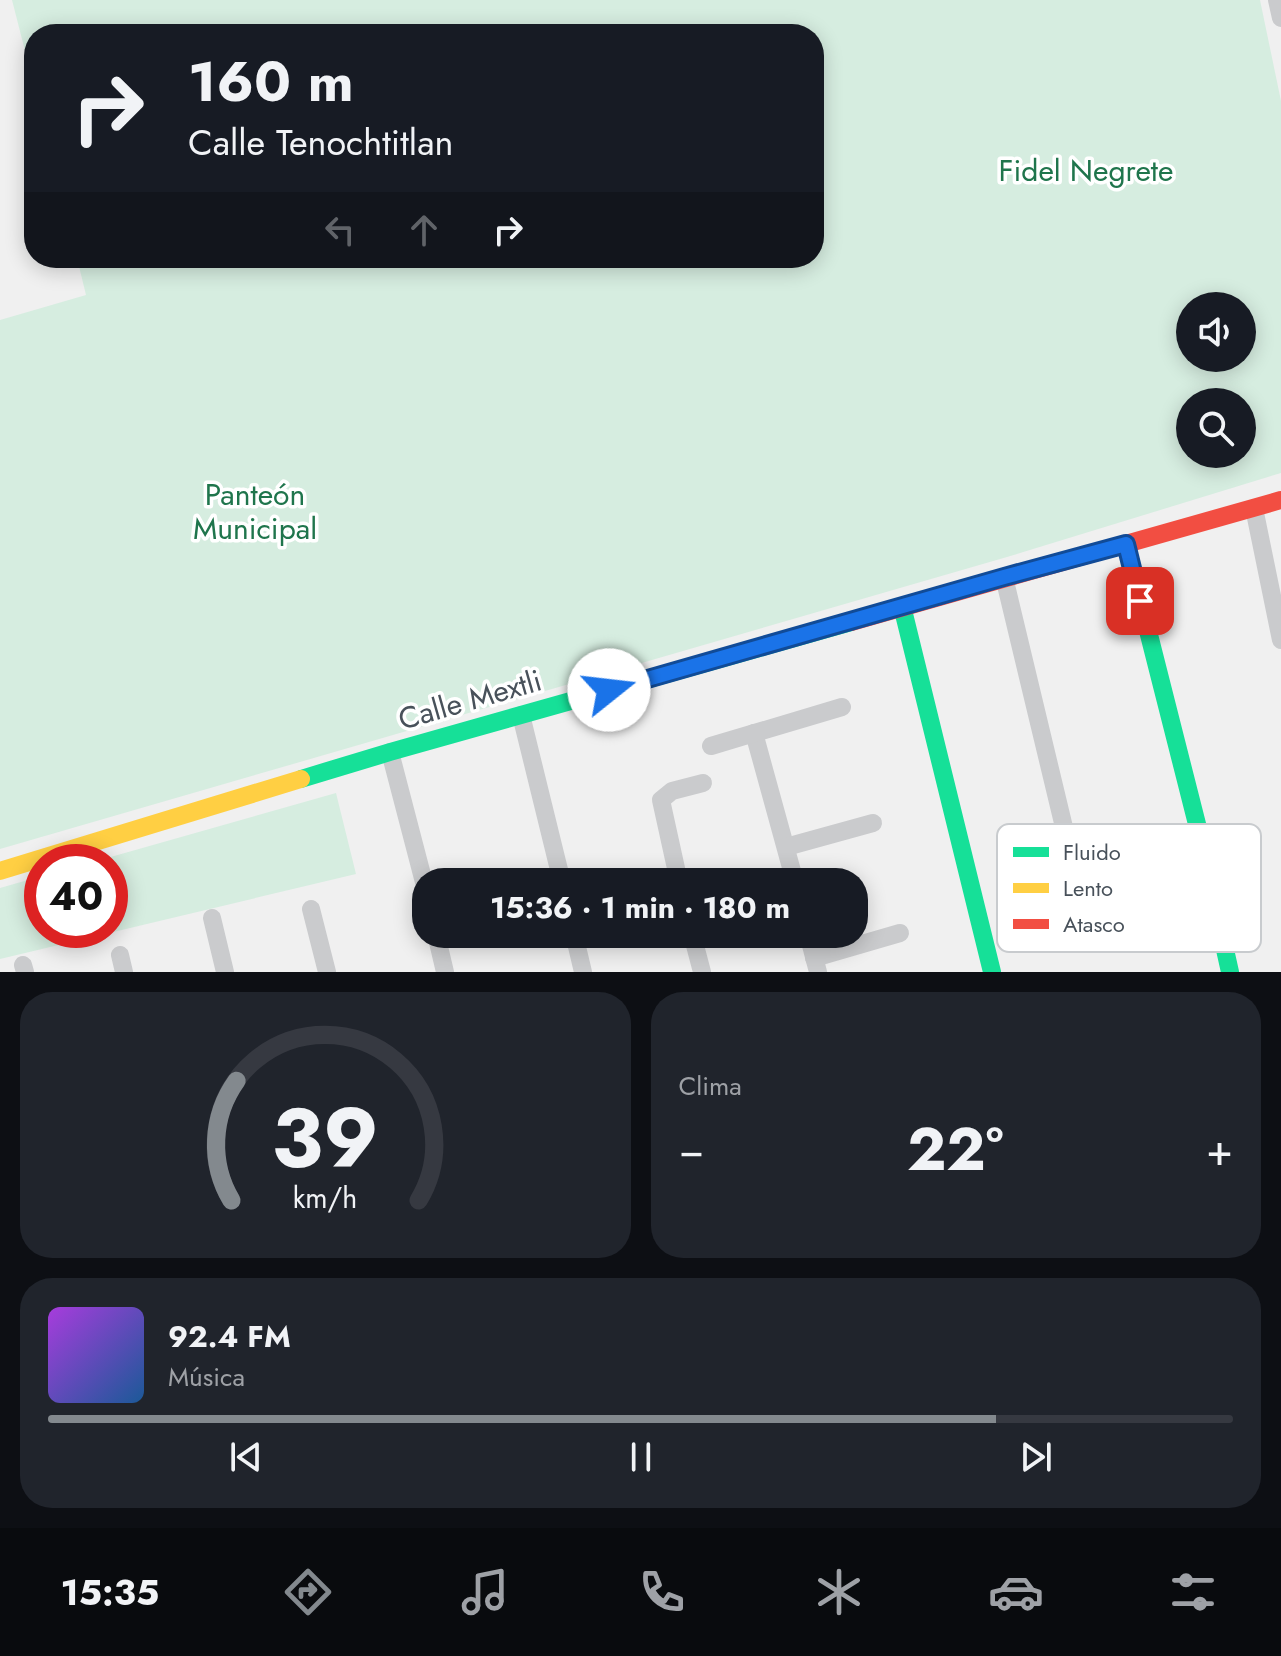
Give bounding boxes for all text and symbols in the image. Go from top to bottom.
text: 160 m [188,41,354,122]
icon: right [56,56,160,160]
text: Calle Tenochtitlan [188,116,453,168]
park label: Fidel Negrete [999,149,1174,192]
icon: left [318,208,362,252]
icon: ahead [402,208,446,252]
icon: right [486,208,530,252]
map controls [1176,292,1256,468]
button: sound [1176,292,1256,372]
button: search [1176,388,1256,468]
park label: Panteón Municipal [193,473,317,550]
pin [1106,567,1174,635]
icon: arrive [1118,579,1162,623]
position arrow [567,648,651,732]
street label: Calle Mextli [393,659,546,740]
legend [997,824,1261,952]
text: Fluido [1063,836,1121,868]
speed limit sign: 40 [24,844,128,948]
text: Lento [1063,872,1113,904]
text: 15:36 · 1 min · 180 m [490,886,790,929]
text: Atasco [1063,908,1125,940]
text: Clima [679,1067,742,1105]
text: 39 [272,1078,379,1198]
text: 22° [907,1106,1003,1193]
text: − [679,1118,704,1182]
text: + [1206,1118,1233,1182]
text: km/h [293,1177,358,1219]
text: 92.4 FM [168,1315,291,1358]
text: Música [168,1358,245,1396]
icon: previous [224,1435,268,1479]
icon: pause [619,1435,663,1479]
icon: next [1014,1435,1058,1479]
icon: directions [280,1564,336,1620]
icon: music [457,1564,513,1620]
icon: phone [634,1564,690,1620]
icon: climate [811,1564,867,1620]
icon: car [988,1564,1044,1620]
icon: filters [1165,1564,1221,1620]
text: 15:35 [60,1566,159,1618]

